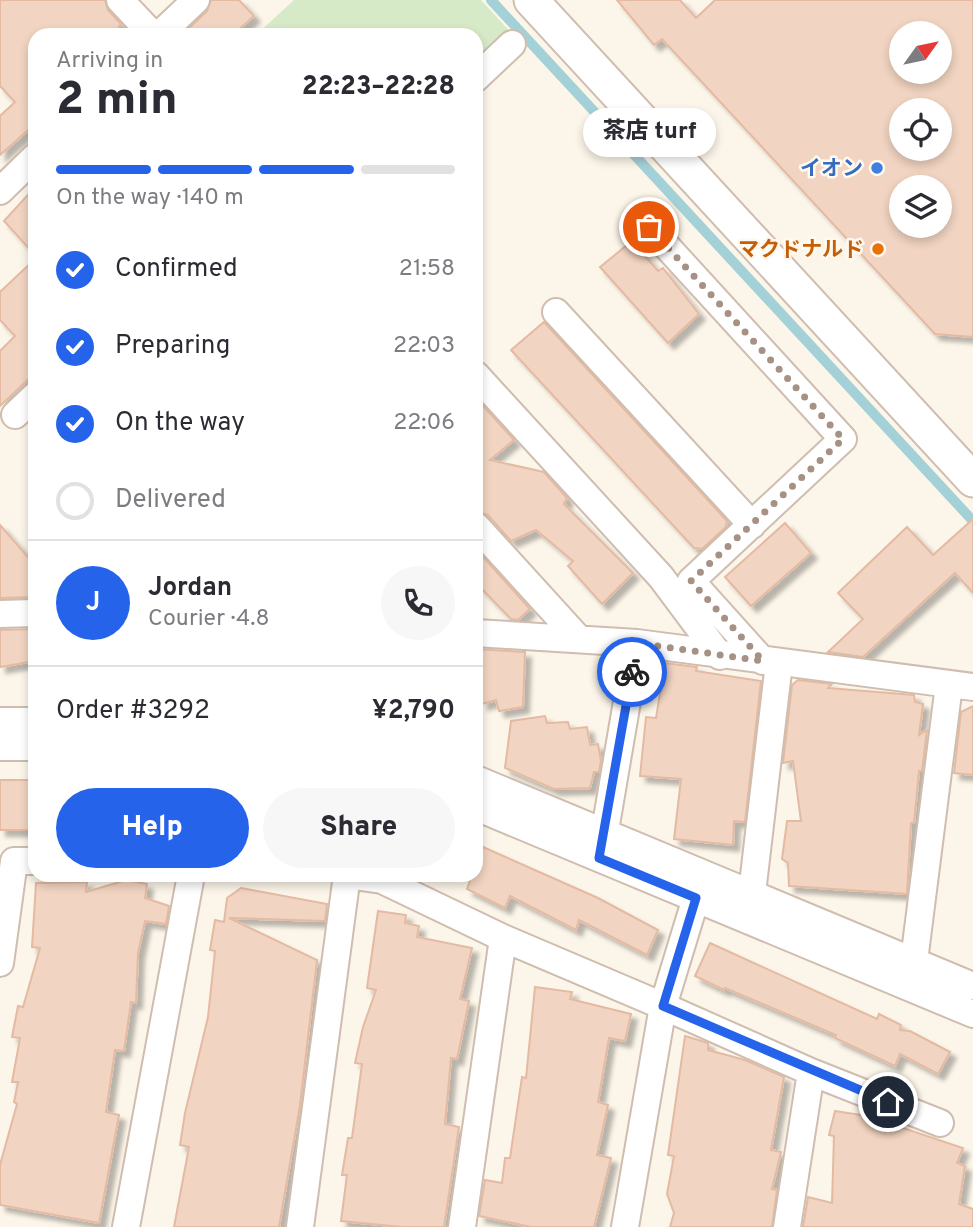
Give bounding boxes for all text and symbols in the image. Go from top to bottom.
north arrow [889,21,952,84]
map controls [889,21,952,238]
text: Arriving in [56,47,163,76]
text: 22:23–22:28 [302,71,455,104]
text: 2 min [56,72,178,131]
button: locate [889,98,952,161]
callout: 茶店 turf [582,108,716,157]
text: 茶店 turf [603,118,696,147]
place label: イオン [800,156,863,183]
marker: イオン [869,160,885,176]
button: layers [889,175,952,238]
text: On the way · 140 m [56,184,244,213]
pin [619,197,679,257]
icon: bag [630,208,668,246]
place label: マクドナルド [738,237,864,264]
marker: マクドナルド [870,241,886,257]
icon: check [56,251,94,289]
text: Confirmed [115,253,238,286]
text: 21:58 [399,255,455,284]
icon: check [56,328,94,366]
text: Preparing [115,330,230,363]
text: 22:03 [393,332,455,361]
icon: check [56,405,94,443]
text: On the way [115,407,245,440]
text: 22:06 [393,409,455,438]
text: Delivered [115,484,226,517]
button: phone [381,566,455,640]
text: Jordan [148,572,232,605]
text: J [86,587,100,620]
text: Courier · 4.8 [148,605,269,634]
courier [597,637,667,707]
icon: bike [613,653,651,691]
text: Order #3292 [56,695,210,728]
text: ¥2,790 [372,695,455,728]
button: Help [56,788,249,868]
button: Share [263,788,455,868]
pin [858,1072,918,1132]
icon: home [869,1083,907,1121]

